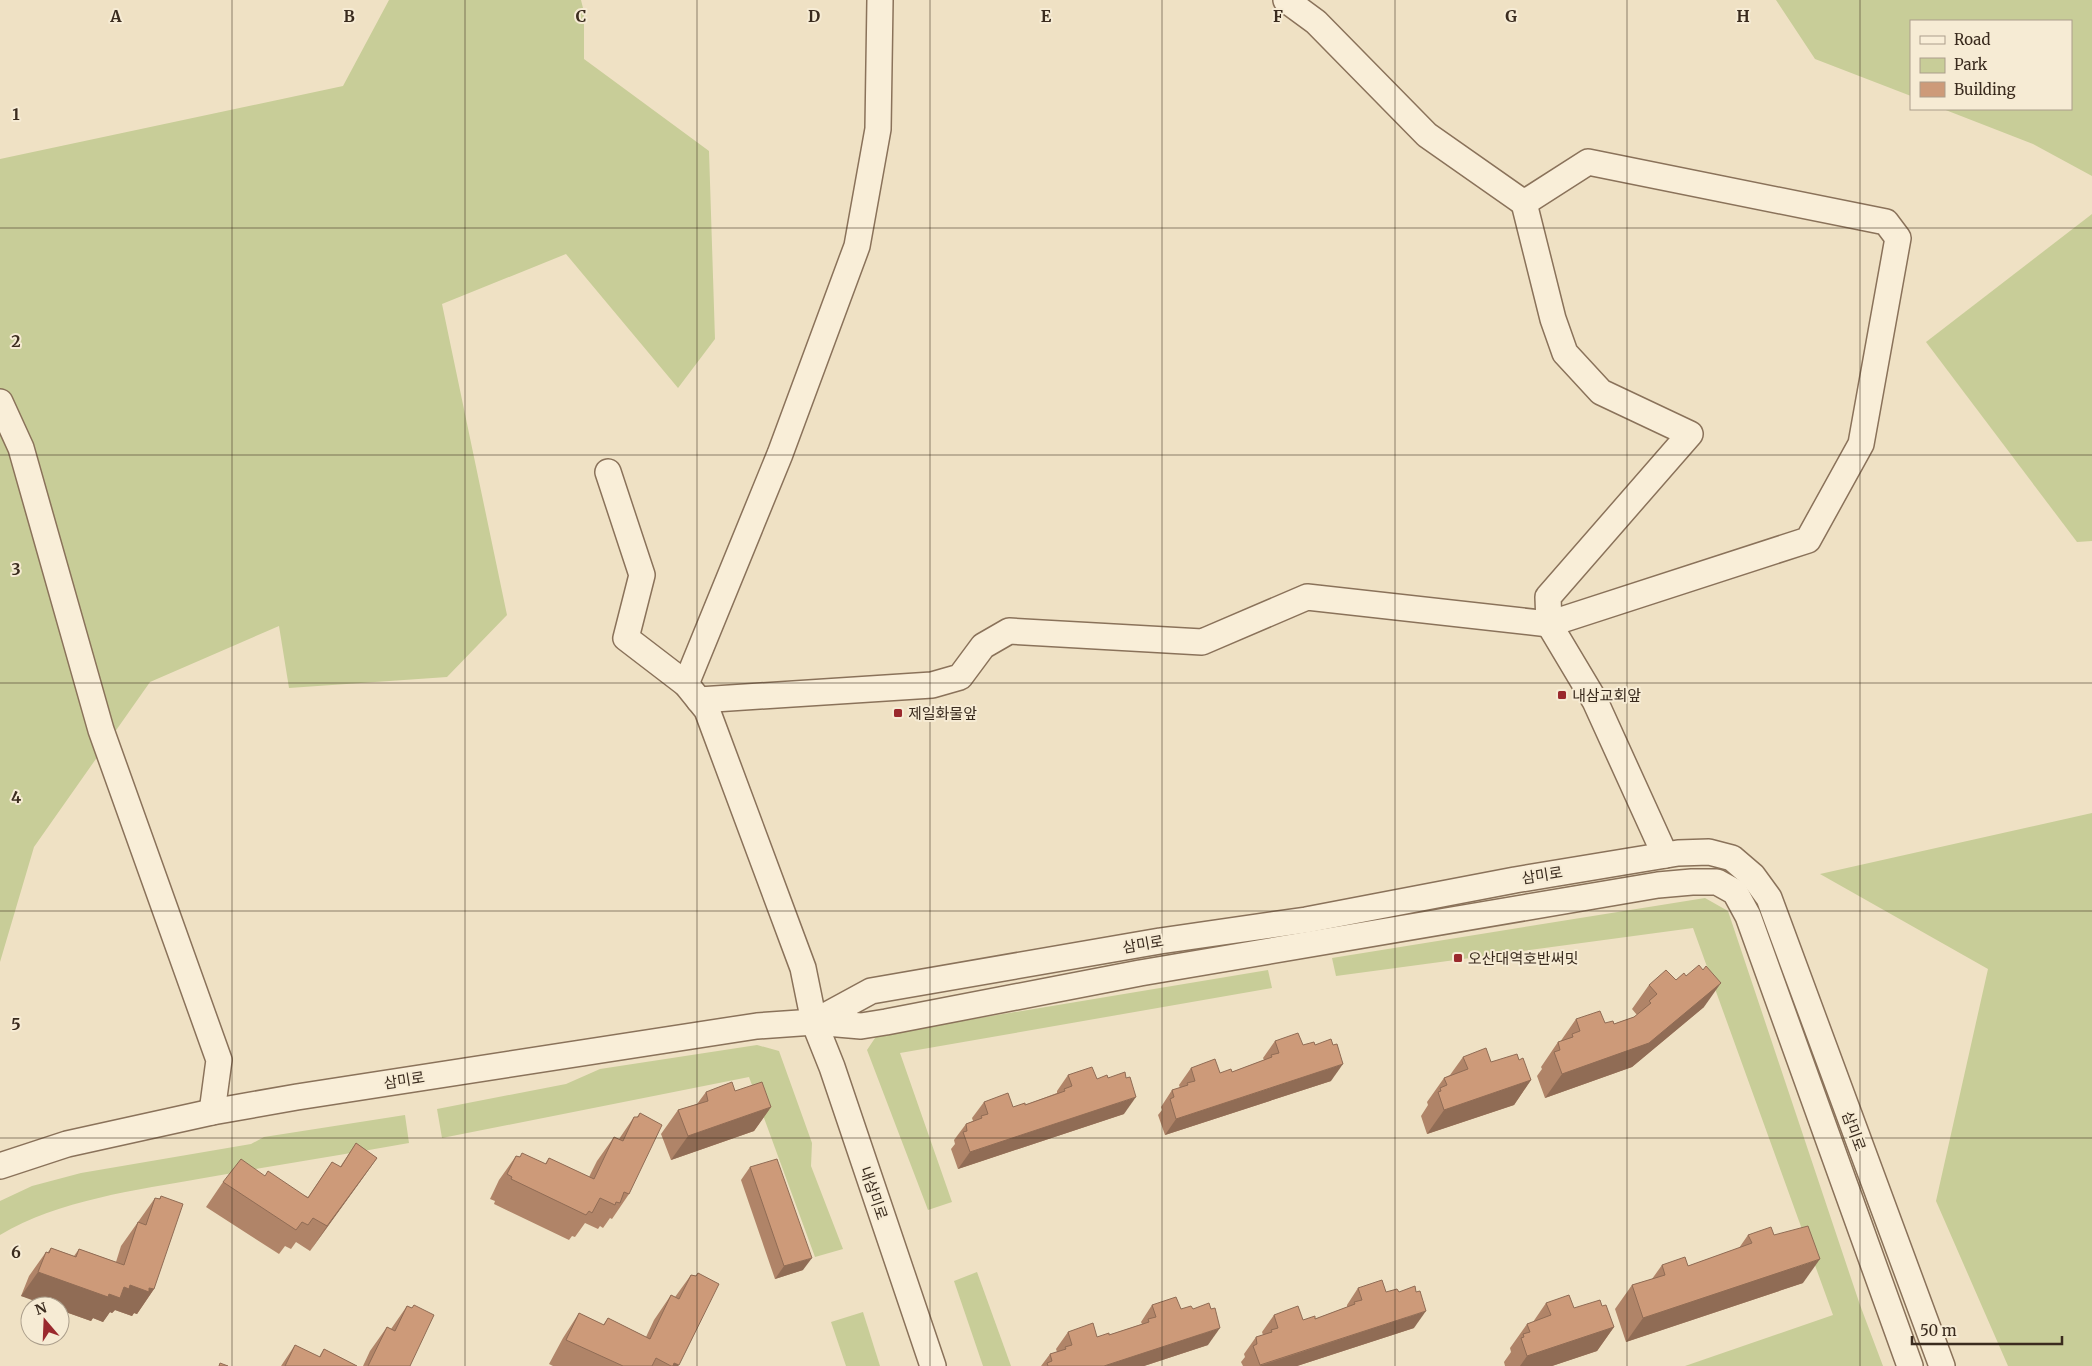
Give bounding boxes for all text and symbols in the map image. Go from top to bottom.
text: A [109,6,122,26]
text: B [343,6,355,26]
text: C [576,6,586,26]
text: D [808,6,820,26]
text: E [1041,6,1052,26]
text: F [1273,6,1283,26]
text: G [1505,6,1517,26]
text: H [1736,6,1750,26]
legend [1910,20,2072,110]
text: Road [1954,30,1990,49]
text: Park [1954,55,1988,74]
text: Building [1954,80,2016,99]
text: 1 [12,104,20,124]
text: 2 [11,331,21,351]
text: 3 [11,559,21,579]
place label: 내삼교회앞 [1572,686,1641,705]
marker: 내삼교회앞 [1556,689,1568,701]
place label: 제일화물앞 [908,704,977,723]
marker: 제일화물앞 [892,707,904,719]
text: 4 [11,787,21,807]
street label: 삼미로 [1520,862,1564,888]
street label: 삼미로 [1121,931,1165,957]
place label: 오산대역호반써밋 [1468,949,1578,968]
marker: 오산대역호반써밋 [1452,952,1464,964]
text: 5 [11,1014,21,1034]
street label: 삼미로 [382,1067,426,1093]
street label: 삼미로 [1838,1108,1870,1154]
street label: 내삼미로 [856,1164,892,1222]
text: 6 [11,1242,21,1262]
north arrow [20,1296,70,1346]
text: N [33,1298,49,1319]
scale bar [1912,1314,2062,1346]
text: 50 m [1920,1321,1957,1340]

